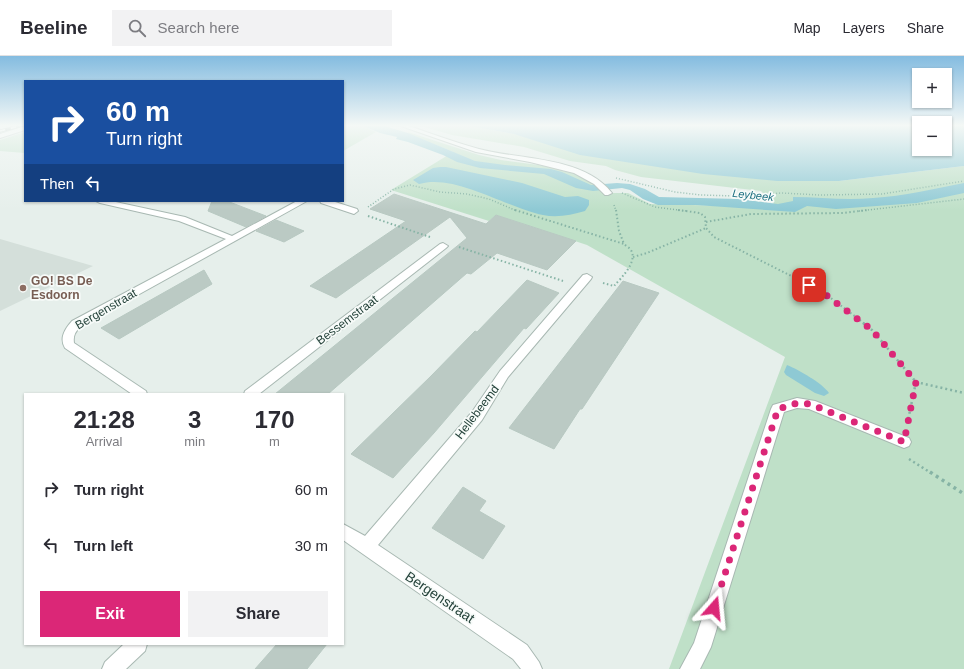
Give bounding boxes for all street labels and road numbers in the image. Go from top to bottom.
street label: Bergenstraat [73,285,140,332]
street label: Bessemstraat [313,292,381,348]
street label: Hellebeemd [452,382,502,442]
street label: Bergenstraat [402,568,478,626]

